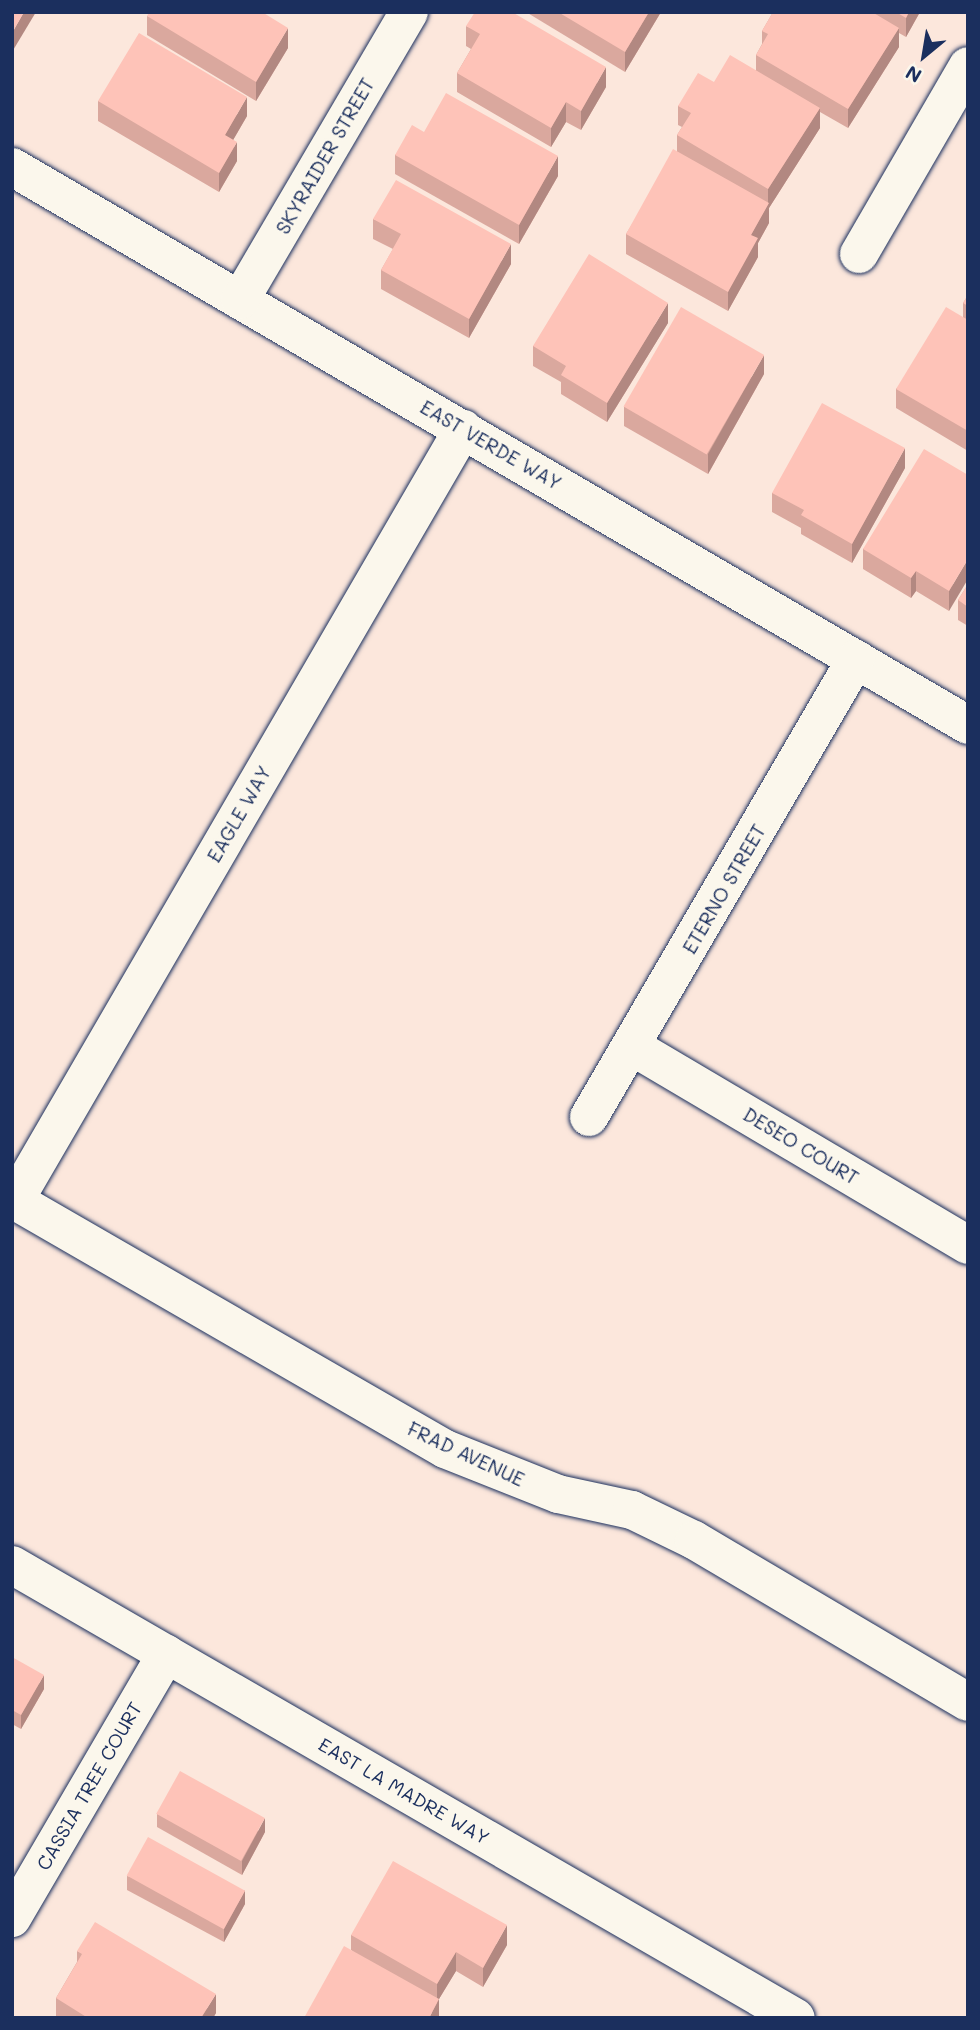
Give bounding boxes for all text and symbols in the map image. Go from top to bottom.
north arrow [889,21,959,91]
text: N [901,60,926,89]
street label: SKYRAIDER STREET [271,74,379,238]
street label: EAST VERDE WAY [416,395,566,495]
street label: EAGLE WAY [202,762,276,866]
street label: ETERNO STREET [678,820,770,958]
street label: DESEO COURT [739,1103,863,1189]
street label: FRAD AVENUE [404,1417,528,1491]
street label: CASSIA TREE COURT [32,1698,146,1874]
street label: EAST LA MADRE WAY [315,1733,493,1849]

